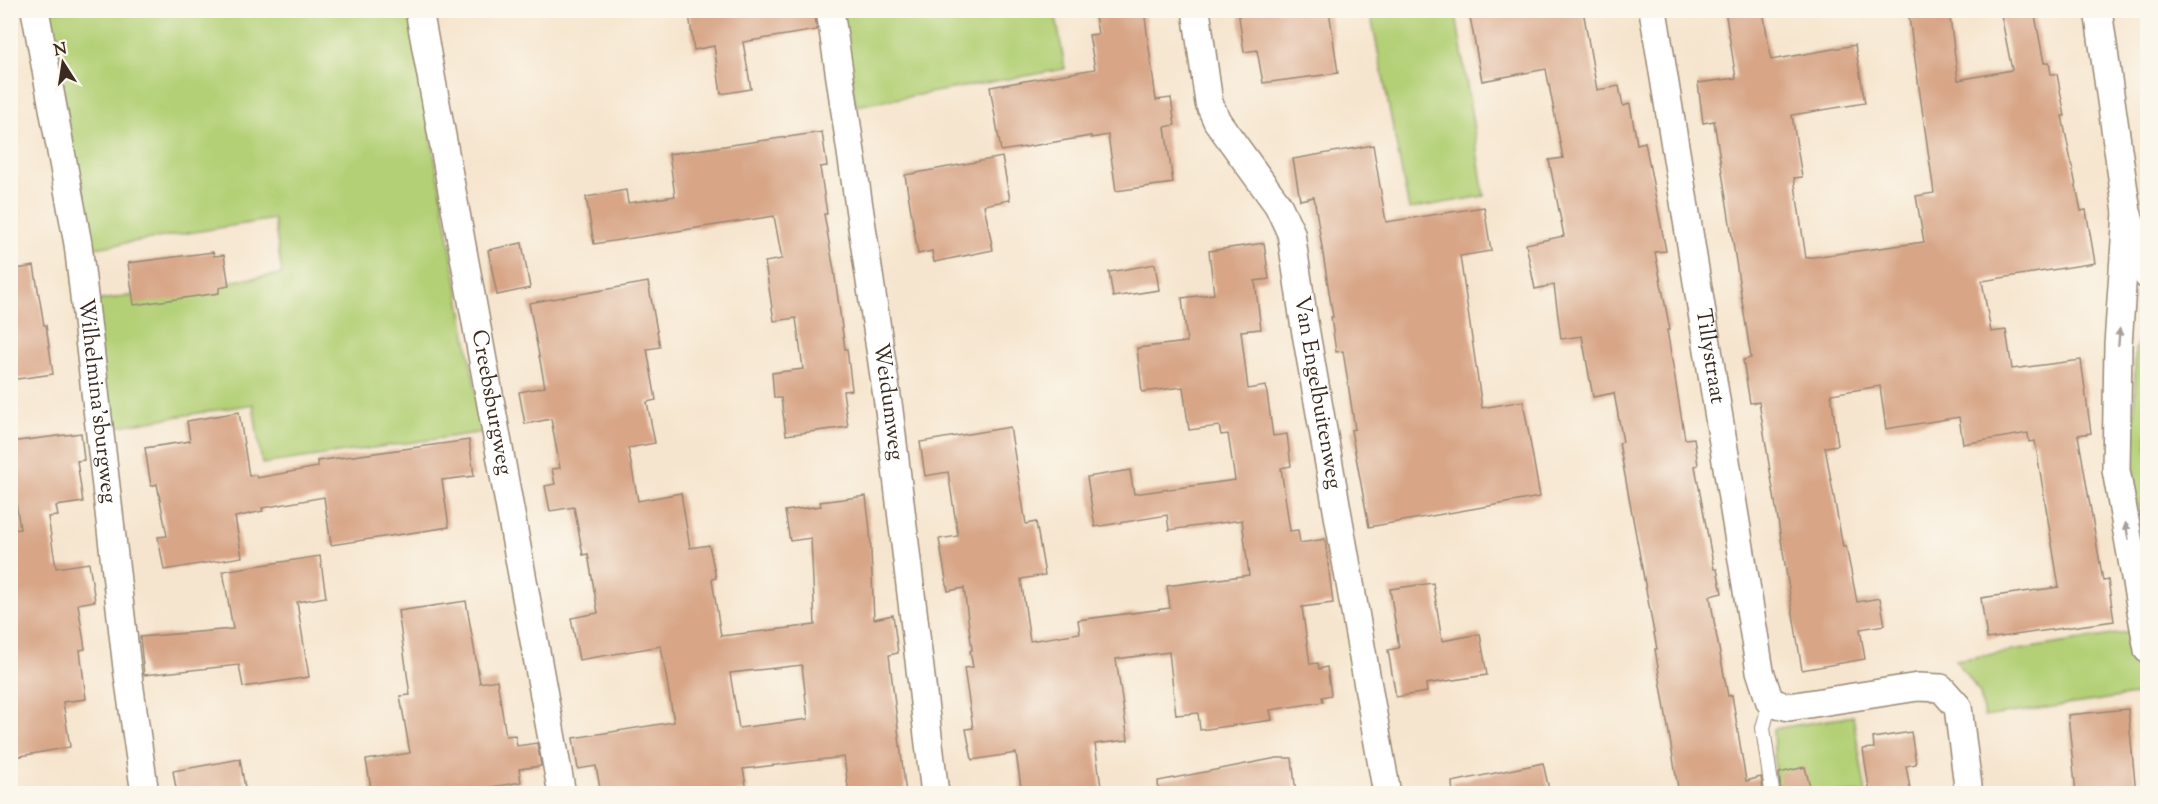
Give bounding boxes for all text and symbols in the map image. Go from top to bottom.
north arrow [33,33,93,93]
text: N [52,38,69,63]
street label: Van Engelbuitenweg [1284,294,1349,492]
street label: Wilhelmina'sburgweg [68,297,124,505]
street label: Tillystraat [1686,307,1733,407]
street label: Creebsburgweg [462,327,520,478]
one-way arrow [2114,327,2123,346]
street label: Weidumweg [863,341,911,462]
one-way arrow [2122,521,2131,540]

